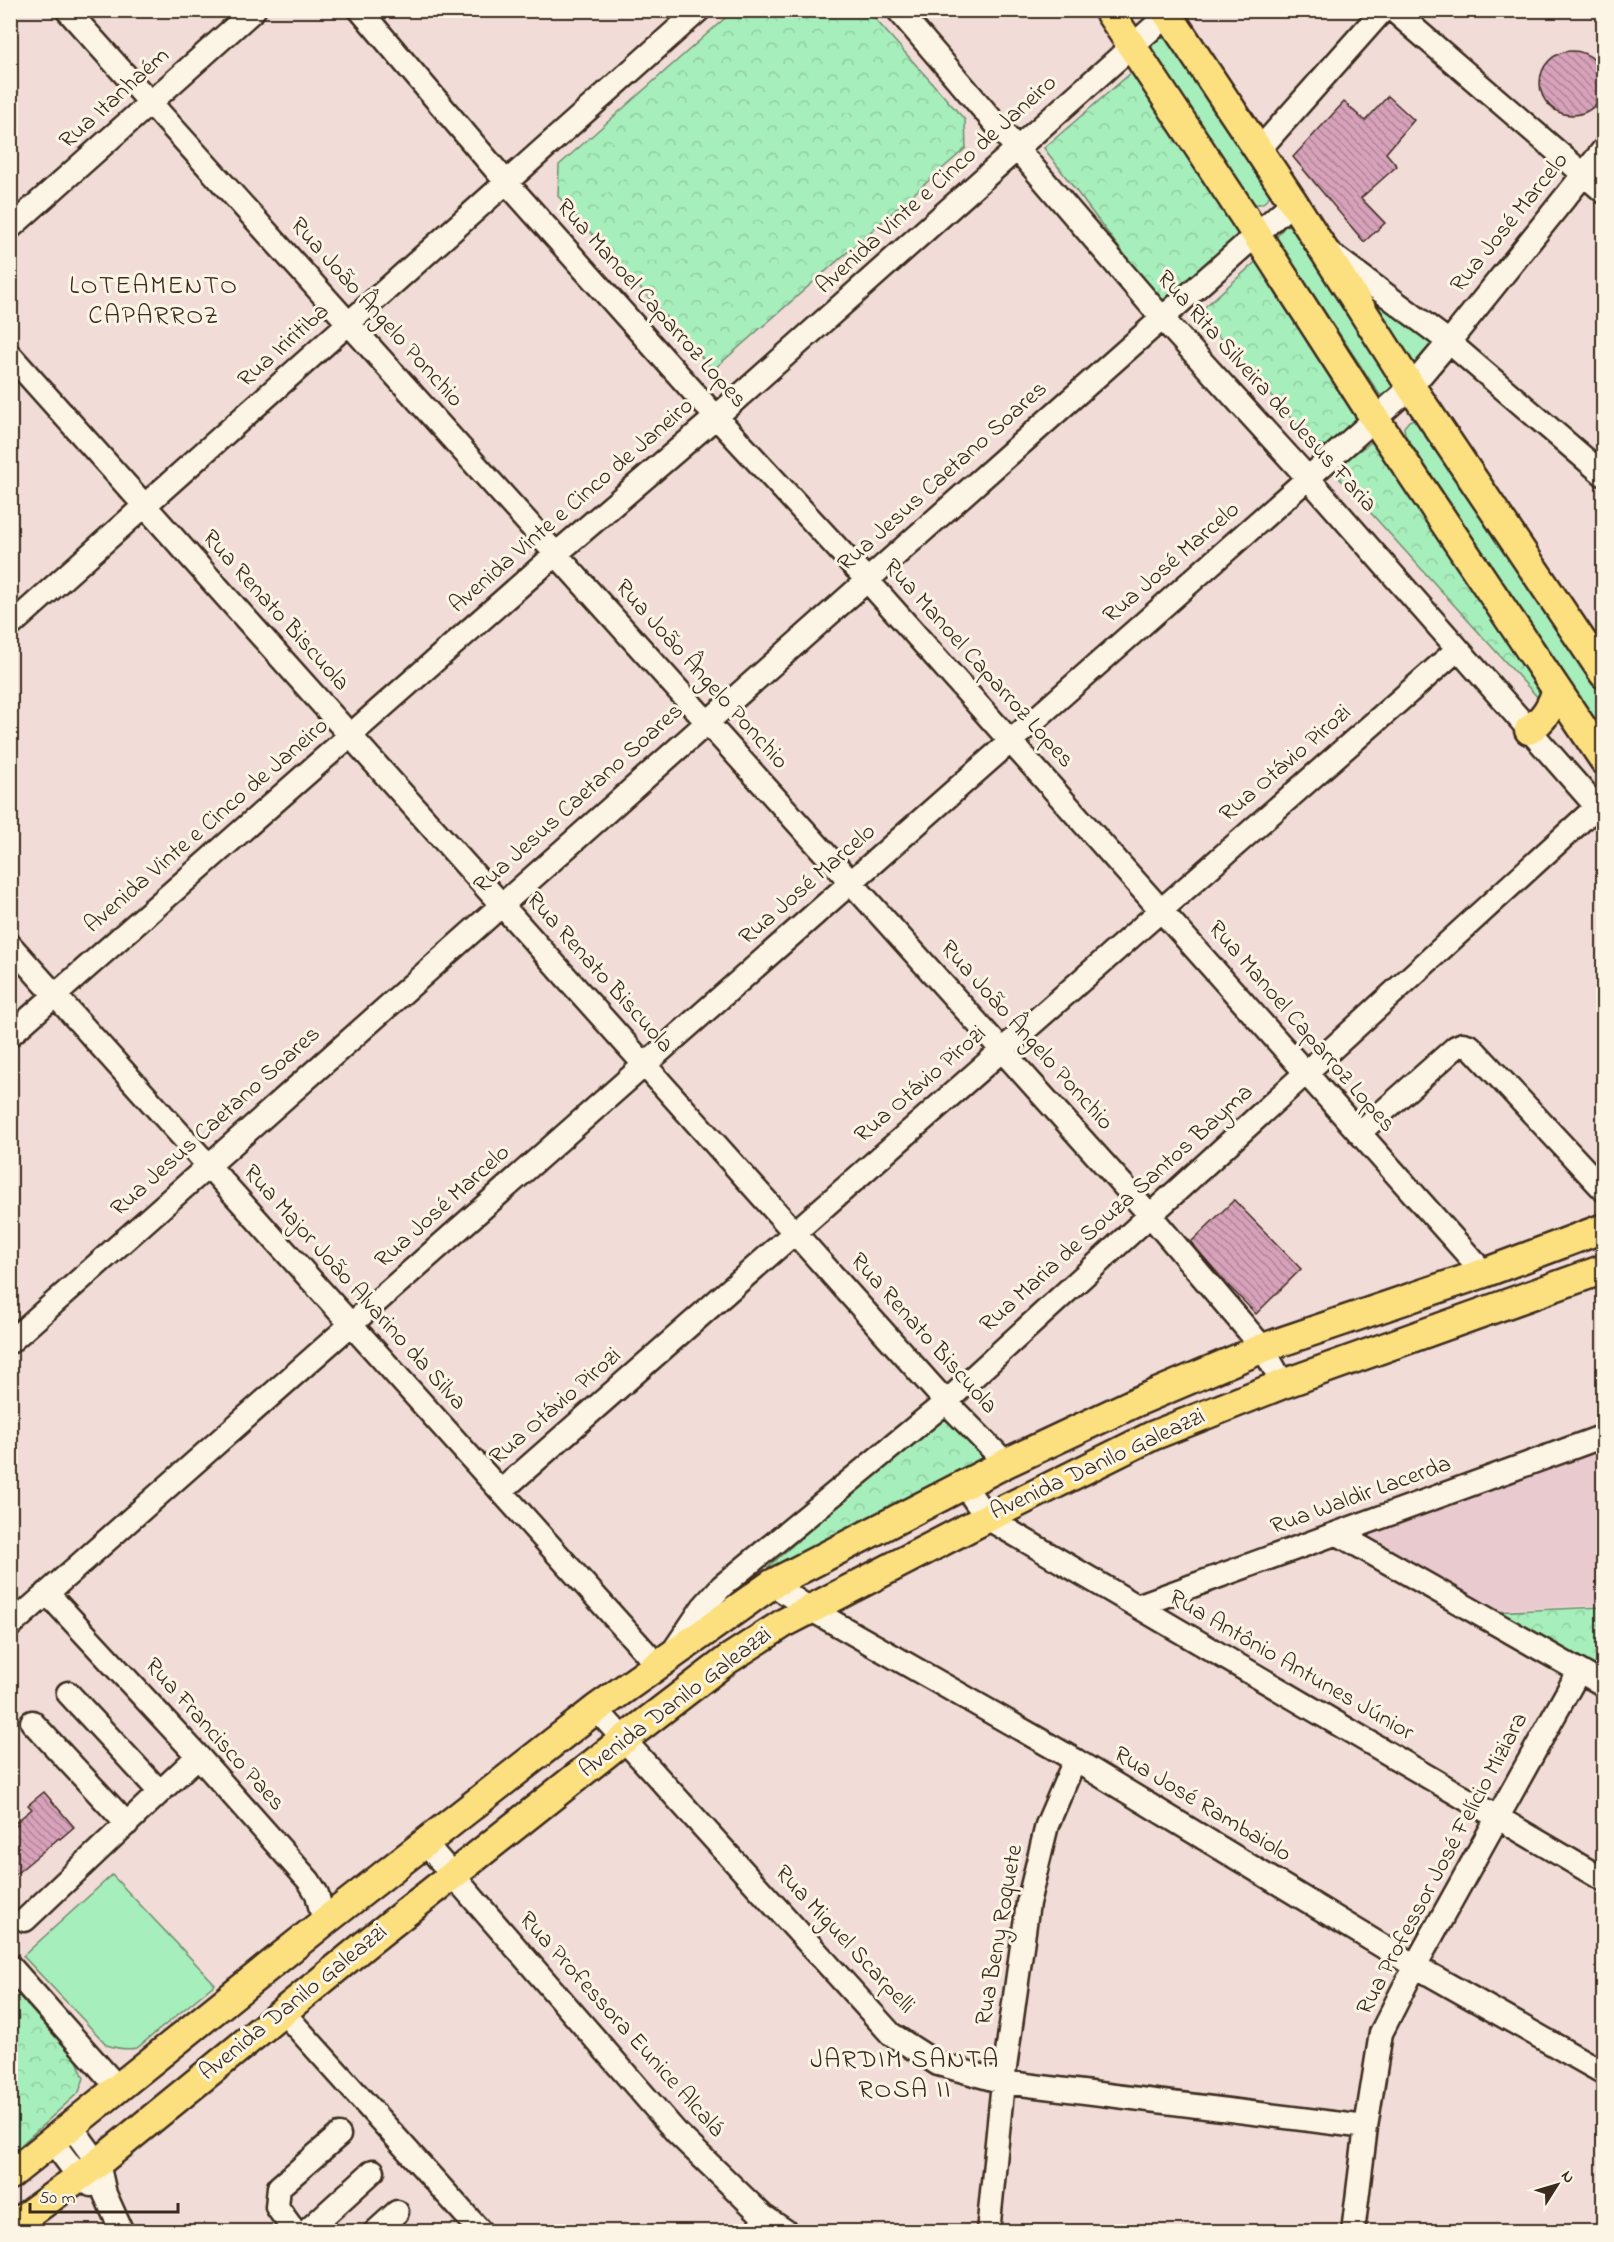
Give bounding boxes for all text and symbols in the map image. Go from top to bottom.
street label: Rua Itanhaém [52,40,178,158]
street label: Avenida Vinte e Cinco de Janeiro [808,67,1066,303]
street label: Rua José Marcelo [1442,145,1578,301]
street label: Rua Manoel Caparroz Lopes [547,191,755,417]
street label: Rua João Ângelo Ponchio [281,209,472,416]
street label: Rua Rita Silveira de Jesus Faria [1147,263,1385,521]
district label: LOTEAMENTO CAPARROZ [69,268,239,336]
street label: Rua Iriritiba [230,295,338,397]
street label: Rua Jesus Caetano Soares [830,373,1056,581]
street label: Avenida Vinte e Cinco de Janeiro [442,390,702,622]
street label: Rua José Marcelo [1096,493,1248,633]
street label: Rua Renato Biscuola [193,522,357,700]
street label: Rua Manoel Caparroz Lopes [874,551,1082,777]
street label: Rua João Ângelo Ponchio [606,571,797,778]
street label: Rua Jesus Caetano Soares [466,695,692,903]
street label: Rua Otávio Pirozi [1212,697,1360,831]
street label: Avenida Vinte e Cinco de Janeiro [77,710,337,942]
street label: Rua José Marcelo [732,815,884,955]
street label: Rua Renato Biscuola [517,884,681,1062]
street label: Rua Manoel Caparroz Lopes [1199,913,1403,1141]
street label: Rua João Ângelo Ponchio [931,932,1122,1139]
street label: Rua Jesus Caetano Soares [103,1018,329,1226]
street label: Rua Otávio Pirozi [847,1018,995,1152]
street label: Rua Maria de Souza Santos Bayma [972,1076,1262,1343]
street label: Rua José Marcelo [367,1136,519,1278]
street label: Rua Major João Alvarino da Silva [234,1157,474,1419]
street label: Rua Renato Biscuola [841,1245,1005,1423]
street label: Rua Otávio Pirozi [482,1340,630,1474]
street label: Avenida Danilo Galeazzi [985,1400,1211,1530]
street label: Rua Waldir Lacerda [1266,1447,1456,1545]
street label: Rua Antônio Antunes Júnior [1162,1581,1421,1751]
street label: Avenida Danilo Galeazzi [572,1619,780,1787]
street label: Rua Francisco Paes [135,1650,293,1820]
street label: Rua Professor José Felício Miziara [1348,1706,1538,2022]
street label: Rua José Rambaiolo [1106,1738,1298,1872]
street label: Rua Beny Roquete [967,1842,1034,2028]
street label: Rua Miguel Scarpelli [766,1858,922,2022]
street label: Rua Professora Eunice Alcalá [510,1904,732,2146]
street label: Avenida Danilo Galeazzi [192,1916,396,2090]
district label: JARDIM SANTA ROSA II [810,2042,1000,2110]
north arrow [1527,2155,1587,2215]
text: N [1555,2166,1580,2189]
scale bar [30,2176,178,2214]
text: 50 m [39,2186,76,2212]

